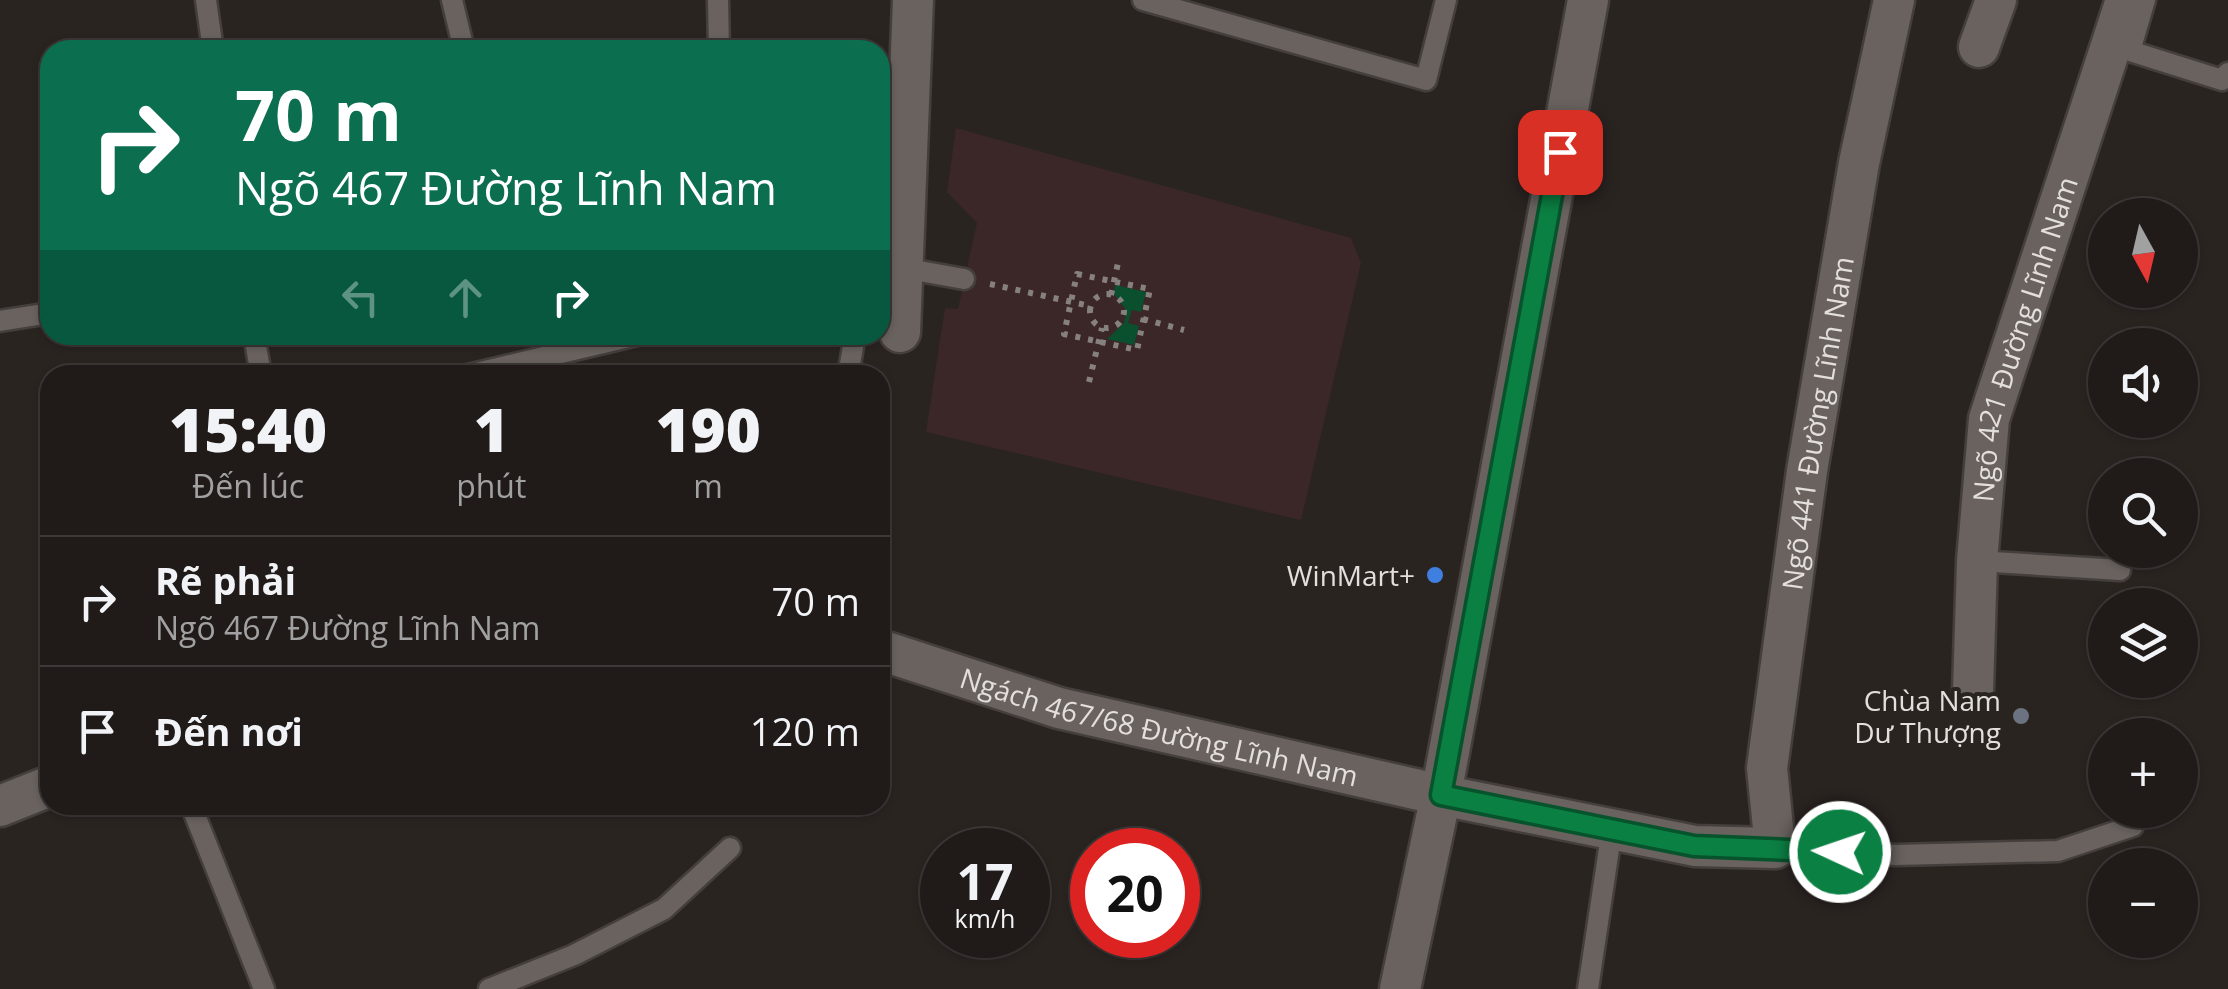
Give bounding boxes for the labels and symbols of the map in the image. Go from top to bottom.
pin [1518,110,1603,195]
street label: Ngõ 421 Đường Lĩnh Nam [1963,172,2086,504]
north arrow [2088,198,2198,308]
street label: Ngõ 441 Đường Lĩnh Nam [1772,253,1862,592]
place label: WinMart+ [1287,556,1415,594]
marker: WinMart+ [1424,564,1446,586]
street label: Ngách 467/68 Đường Lĩnh Nam [956,658,1362,795]
place label: Chùa Nam Dư Thượng [1854,681,2001,751]
marker: Chùa Nam Dư Thượng [2010,705,2032,727]
position arrow [1788,800,1892,904]
speed limit sign: 20 [1070,828,1200,958]

